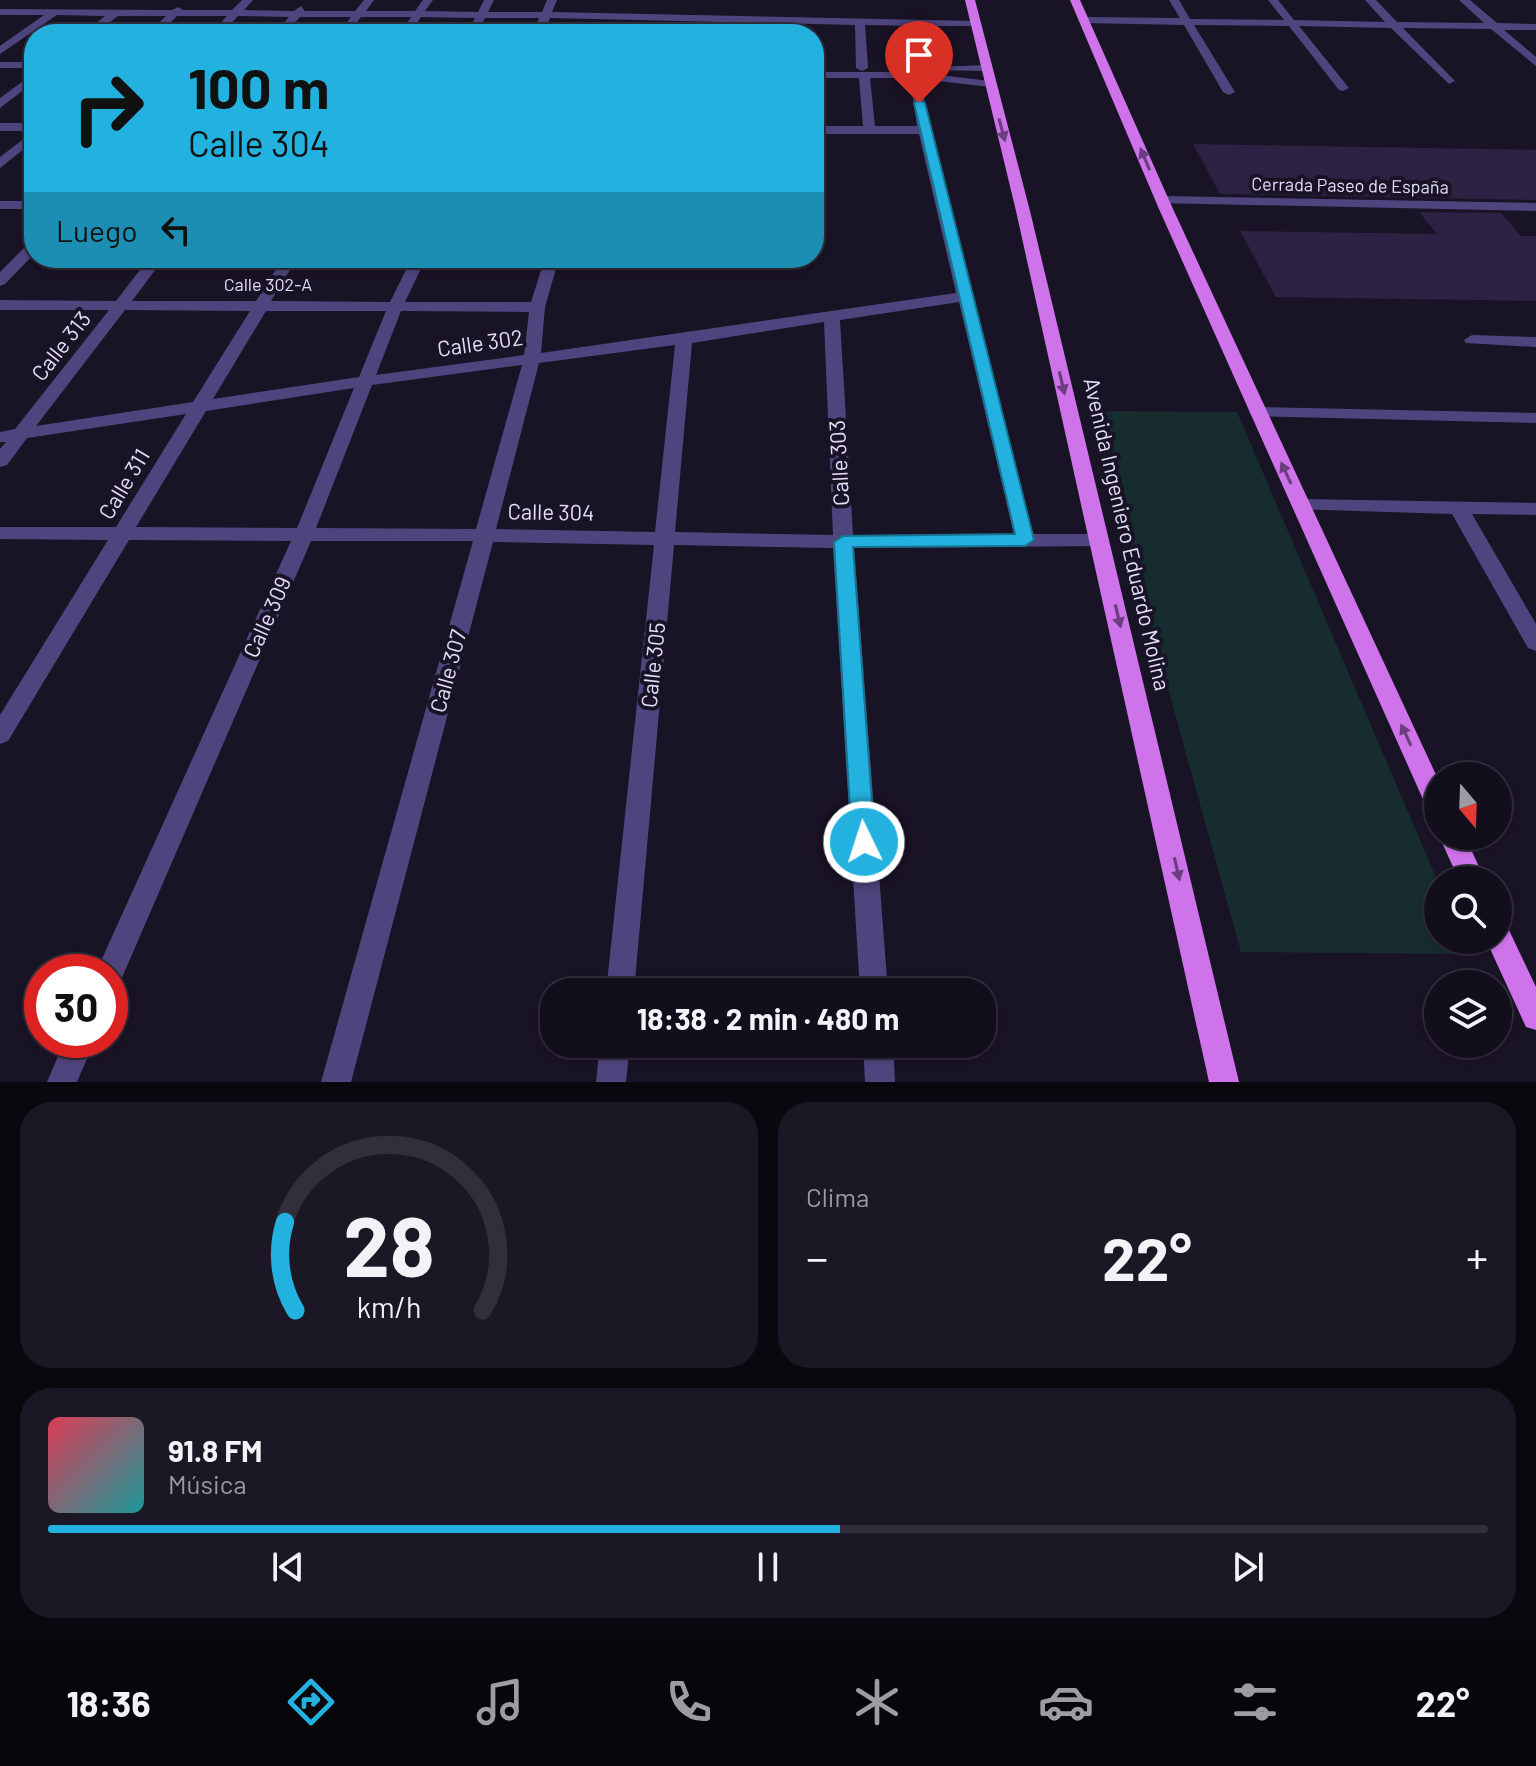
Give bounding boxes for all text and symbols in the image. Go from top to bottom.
pin [885,21,953,103]
icon: arrive [897,33,941,77]
text: 100 m [188,53,330,120]
icon: right [56,56,160,160]
one-way arrow [996,118,1008,143]
text: Calle 304 [188,121,330,164]
one-way arrow [1138,147,1151,171]
street label: Cerrada Paseo de España [1251,172,1449,198]
icon: left [154,208,198,252]
text: Luego [56,212,138,248]
street label: Calle 302-A [224,273,312,295]
street label: Calle 313 [25,306,95,385]
street label: Calle 302 [435,323,524,361]
one-way arrow [1056,371,1069,396]
street label: Avenida Ingeniero Eduardo Molina [1079,375,1177,693]
street label: Calle 303 [823,420,853,507]
street label: Calle 311 [92,444,154,523]
one-way arrow [1279,461,1293,484]
street label: Calle 304 [508,497,595,525]
street label: Calle 309 [237,572,295,661]
one-way arrow [1112,603,1125,628]
street label: Calle 305 [635,621,669,709]
street label: Calle 307 [423,626,471,715]
one-way arrow [1399,723,1412,746]
north arrow [1424,762,1512,850]
map controls [1424,762,1512,1058]
position arrow [822,800,906,884]
one-way arrow [1171,857,1184,882]
button: search [1424,866,1512,954]
speed limit sign: 30 [24,954,128,1058]
button: layers [1424,970,1512,1058]
text: 18:38 · 2 min · 480 m [637,1000,899,1036]
text: Clima [806,1181,869,1212]
text: 28 [343,1194,435,1294]
text: 22° [1102,1221,1192,1293]
text: − [806,1230,828,1283]
text: + [1466,1230,1488,1283]
text: km/h [357,1289,421,1324]
text: 91.8 FM [168,1432,263,1468]
text: Música [168,1468,247,1499]
icon: previous [266,1545,310,1589]
icon: pause [746,1545,790,1589]
icon: next [1226,1545,1270,1589]
icon: directions [283,1674,339,1730]
icon: music [472,1674,528,1730]
icon: phone [661,1674,717,1730]
icon: climate [849,1674,905,1730]
icon: car [1038,1674,1094,1730]
icon: filters [1227,1674,1283,1730]
text: 18:36 [66,1681,150,1724]
text: 22° [1416,1681,1470,1724]

